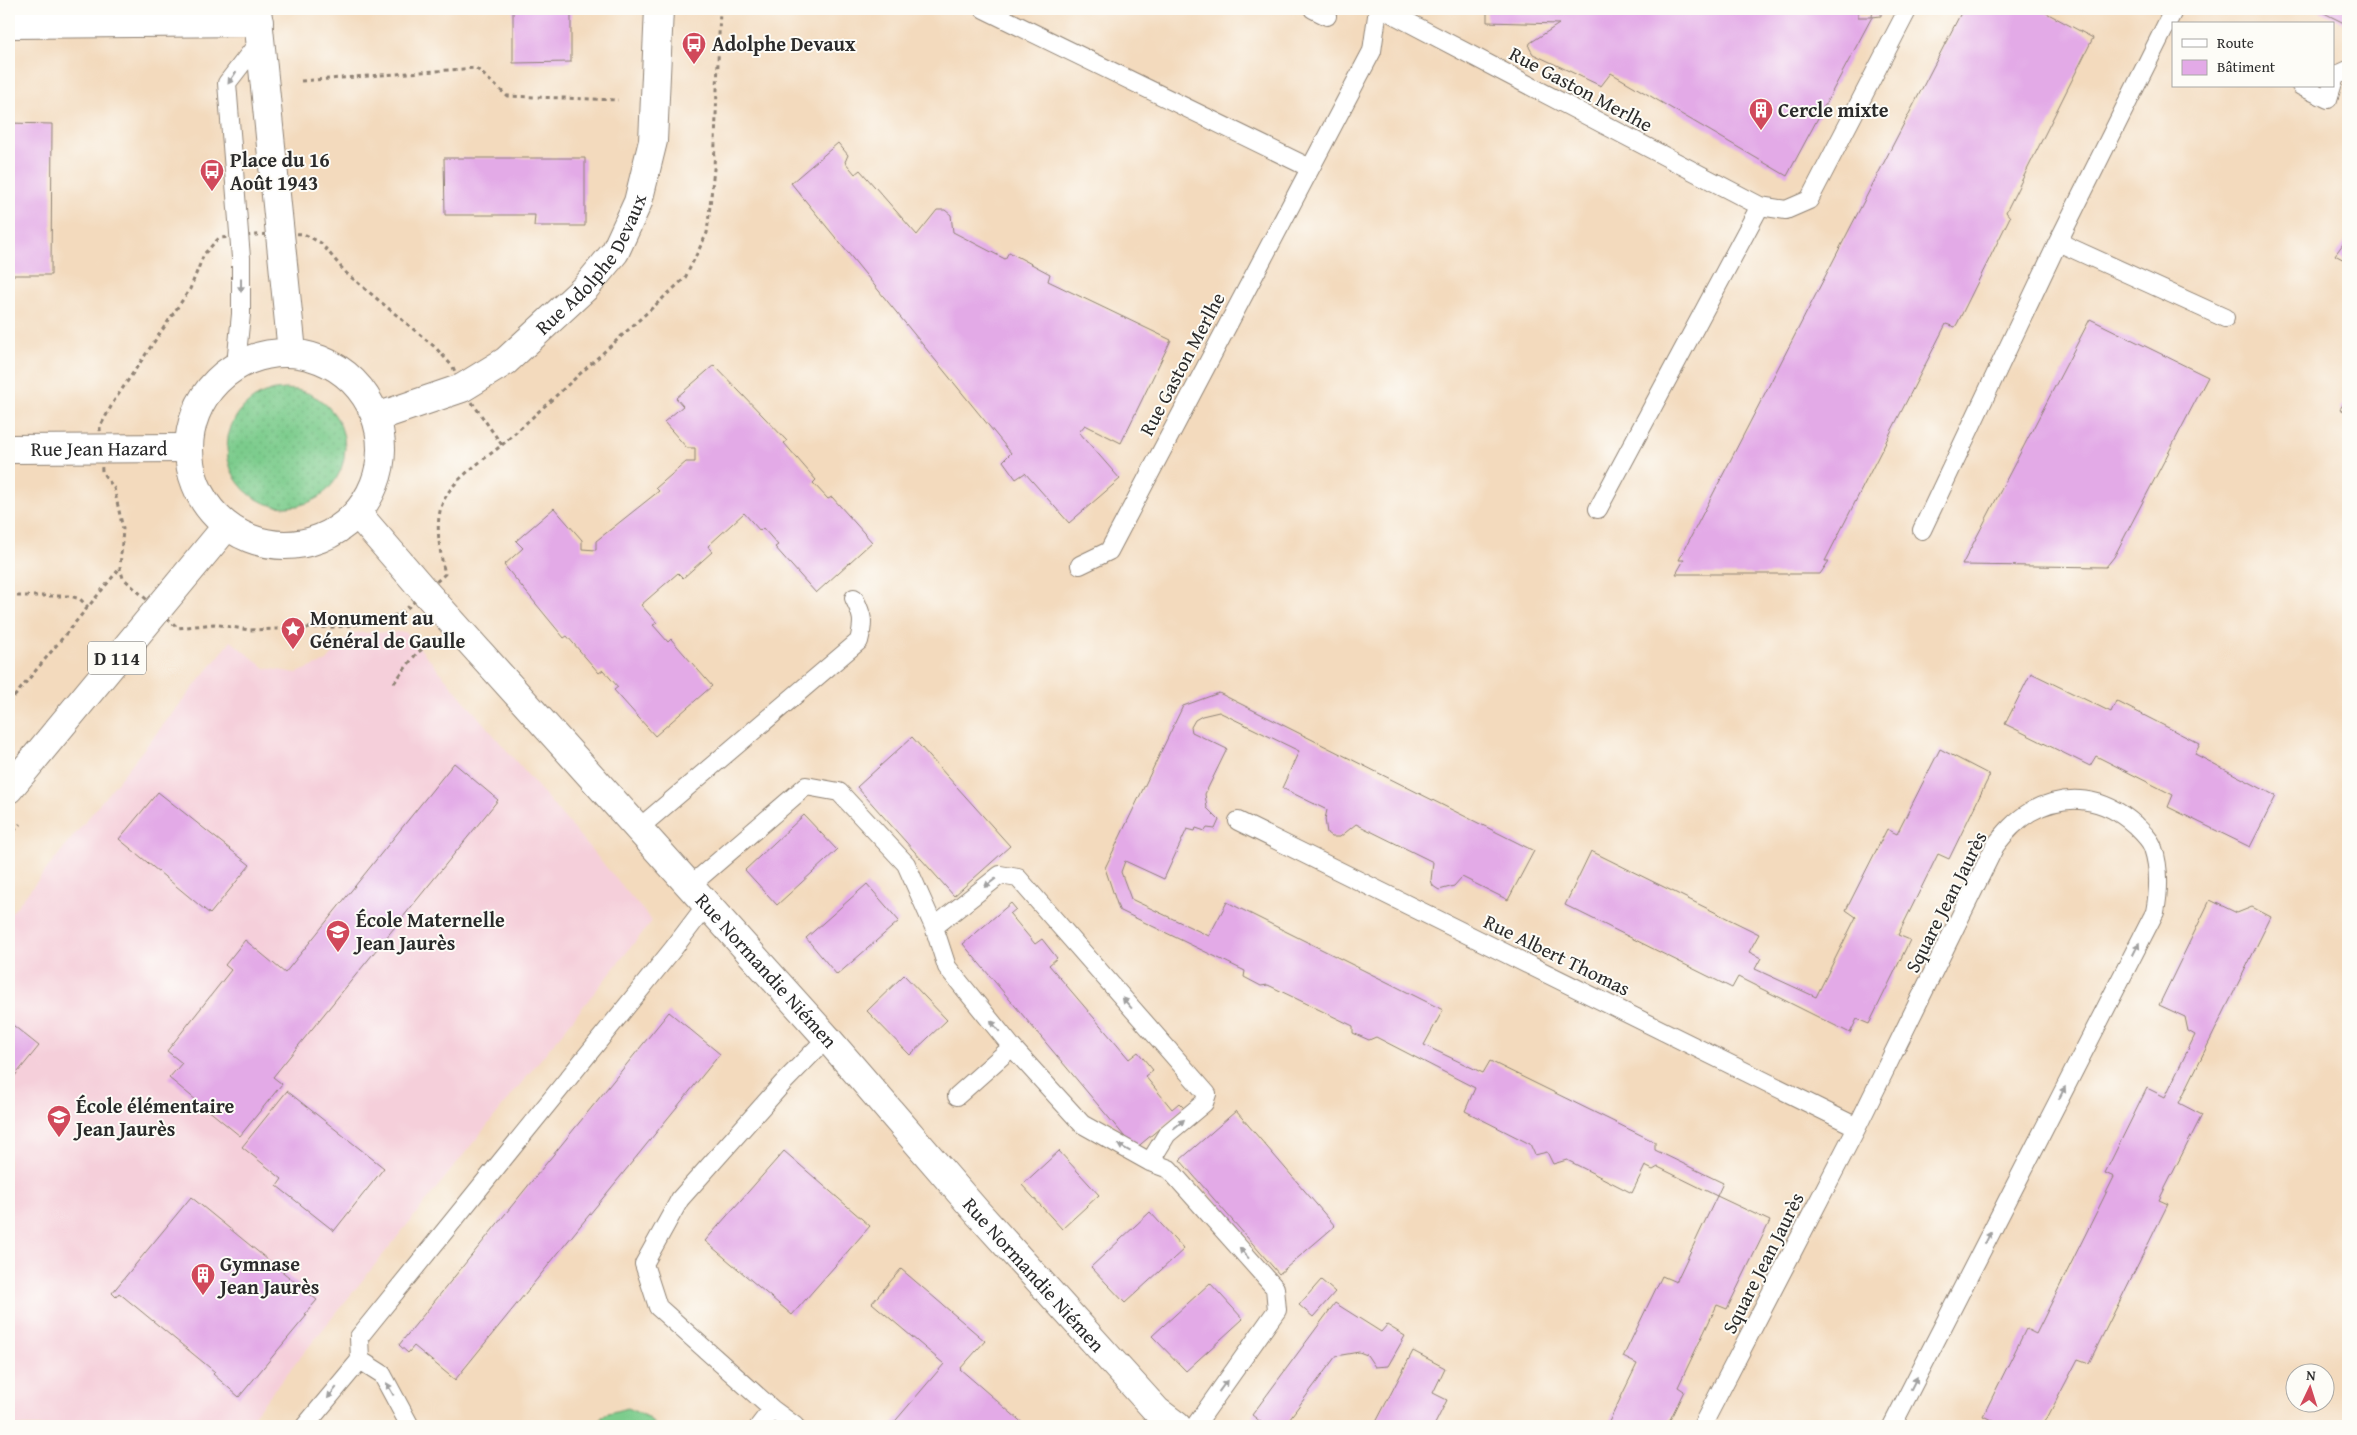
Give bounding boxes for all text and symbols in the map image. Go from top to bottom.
legend [2172,22,2334,88]
place label: Adolphe Devaux [712,29,856,58]
bus stop icon: Adolphe Devaux [681,31,707,65]
text: Route [2217,32,2254,53]
street label: Rue Gaston Merlhe [1504,39,1658,139]
text: Bâtiment [2217,56,2276,77]
one-way arrow [227,71,236,85]
place label: Cercle mixte [1778,95,1889,124]
building icon: Cercle mixte [1748,97,1774,131]
place label: Place du 16 Août 1943 [230,145,330,197]
bus stop icon: Place du 16 Août 1943 [199,158,225,192]
street label: Rue Adolphe Devaux [528,191,654,341]
one-way arrow [237,277,245,293]
street label: Rue Gaston Merlhe [1132,287,1232,441]
street label: Rue Jean Hazard [31,433,168,463]
place label: Monument au Général de Gaulle [310,603,465,655]
place icon: Monument au Général de Gaulle [280,616,306,650]
road number: D 114 [88,641,146,674]
street label: Square Jean Jaurès [1897,826,1994,978]
one-way arrow [984,878,997,889]
street label: Rue Normandie Niémen [689,886,844,1054]
place label: École Maternelle Jean Jaurès [353,905,505,957]
street label: Rue Albert Thomas [1479,907,1635,1003]
school or university icon: École Maternelle Jean Jaurès [325,919,351,953]
one-way arrow [2132,941,2140,956]
one-way arrow [1122,997,1133,1010]
one-way arrow [989,1019,1000,1032]
one-way arrow [2058,1086,2066,1101]
place label: École élémentaire Jean Jaurès [73,1091,235,1143]
school or university icon: École élémentaire Jean Jaurès [46,1104,72,1138]
one-way arrow [1172,1118,1185,1129]
one-way arrow [1117,1143,1131,1152]
street label: Square Jean Jaurès [1714,1187,1811,1339]
street label: Rue Normandie Niémen [956,1191,1112,1358]
one-way arrow [1984,1231,1992,1245]
one-way arrow [1238,1248,1250,1260]
place label: Gymnase Jean Jaurès [217,1249,319,1301]
building icon: Gymnase Jean Jaurès [190,1262,216,1296]
north arrow [2284,1362,2334,1412]
text: N [2306,1365,2317,1385]
one-way arrow [1910,1376,1918,1390]
one-way arrow [1218,1379,1228,1393]
one-way arrow [386,1381,394,1396]
one-way arrow [326,1386,337,1399]

